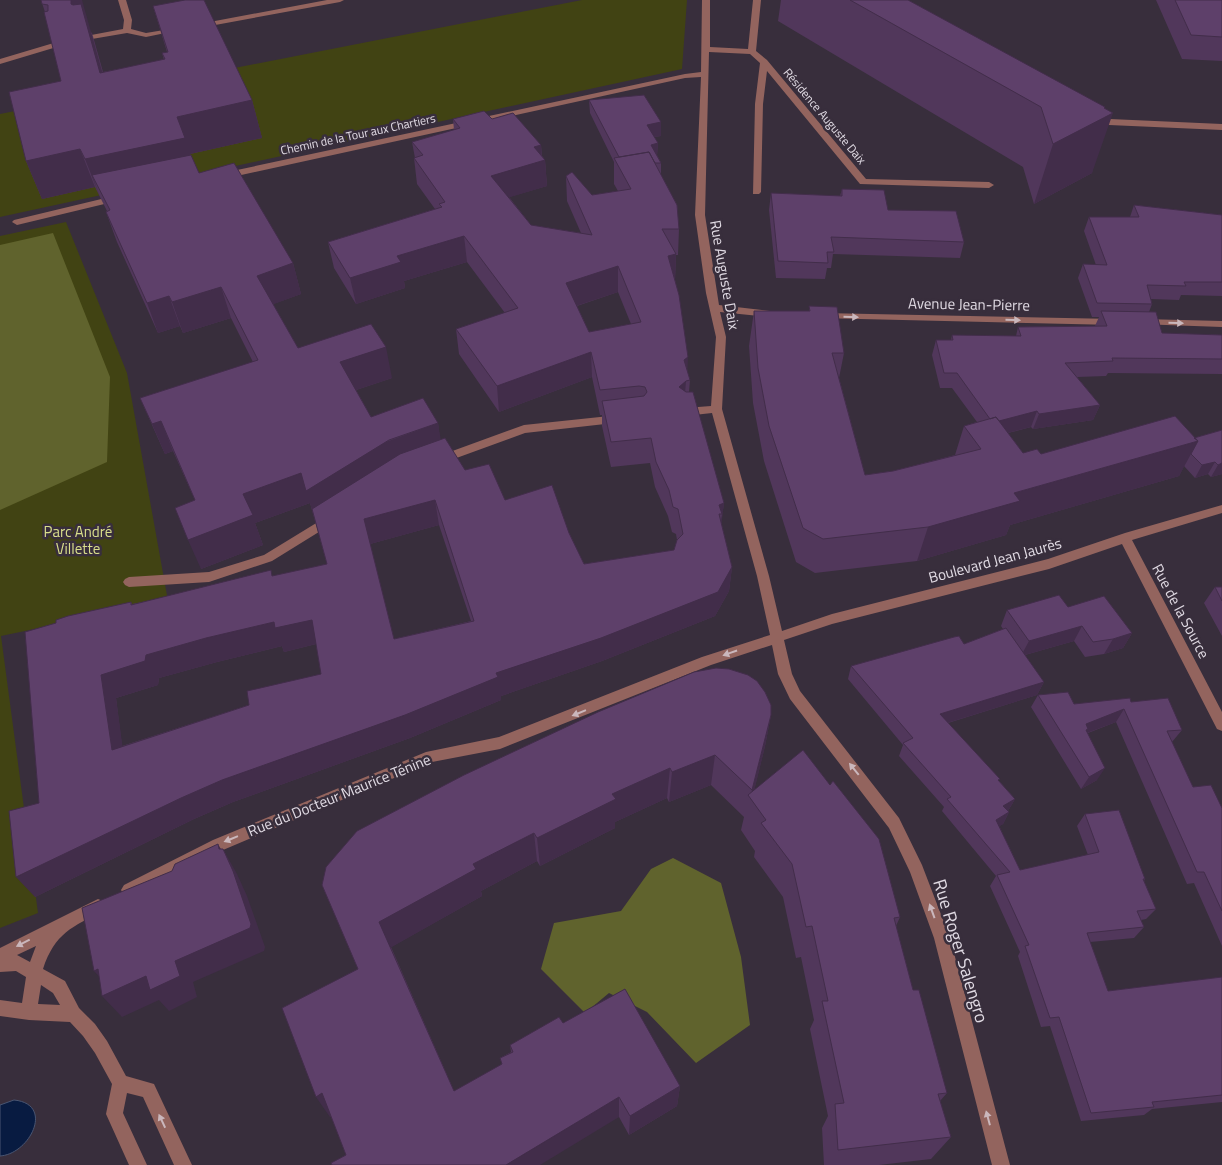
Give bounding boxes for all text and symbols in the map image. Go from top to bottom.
street label: Résidence Auguste Daix [779,64,871,169]
street label: Chemin de la Tour aux Chartiers [279,108,438,160]
street label: Rue Auguste Daix [704,218,746,332]
street label: Avenue Jean-Pierre [908,291,1030,317]
one-way arrow [843,314,859,322]
one-way arrow [1006,316,1022,324]
one-way arrow [1168,319,1184,327]
park label: Parc André Villette [44,520,112,560]
street label: Boulevard Jean Jaurès [926,531,1064,589]
street label: Rue de la Source [1146,560,1216,662]
one-way arrow [722,649,737,657]
one-way arrow [571,709,586,717]
street label: Rue du Docteur Maurice Ténine [244,748,434,842]
one-way arrow [848,763,859,776]
one-way arrow [224,836,238,844]
street label: Rue Roger Salengro [926,876,996,1026]
one-way arrow [928,903,935,918]
one-way arrow [16,939,30,947]
one-way arrow [984,1110,992,1125]
one-way arrow [158,1114,166,1128]

